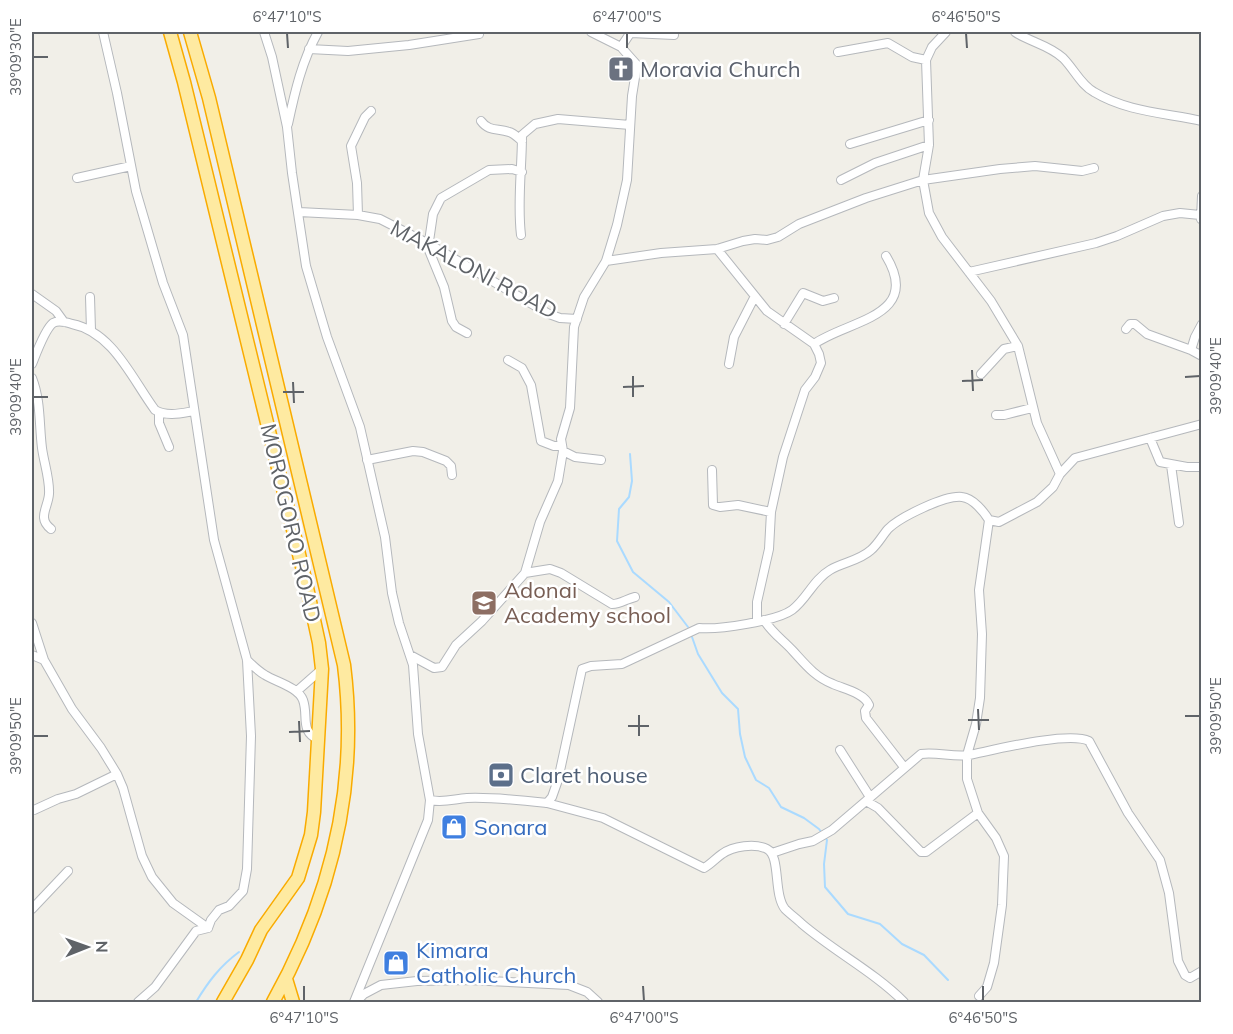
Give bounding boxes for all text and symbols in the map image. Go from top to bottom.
text: 6°47'10"S [252,7,322,26]
text: 6°47'00"S [592,7,662,26]
text: 6°46'50"S [931,7,1001,26]
text: 39°09'30"E [6,18,25,96]
church icon: Moravia Church [606,54,636,84]
place label: Moravia Church [640,55,801,83]
street label: MAKALONI ROAD [386,213,562,325]
text: 39°09'40"E [1206,337,1225,415]
text: 39°09'40"E [6,358,25,436]
street label: MOROGORO ROAD [254,421,328,625]
place label: Adonai Academy school [504,576,671,629]
school or university icon: Adonai Academy school [469,588,499,618]
text: 39°09'50"E [1206,677,1225,755]
text: 39°09'50"E [6,697,25,775]
bank icon: Claret house [486,760,516,790]
place label: Claret house [520,761,648,789]
shop icon: Sonara [439,812,469,842]
place label: Sonara [474,813,547,841]
north arrow [57,917,117,977]
place label: Kimara Catholic Church [416,936,576,989]
text: N [92,941,112,953]
shop icon: Kimara Catholic Church [381,948,411,978]
text: 6°47'10"S [269,1008,339,1027]
text: 6°47'00"S [609,1008,679,1027]
text: 6°46'50"S [948,1008,1018,1027]

